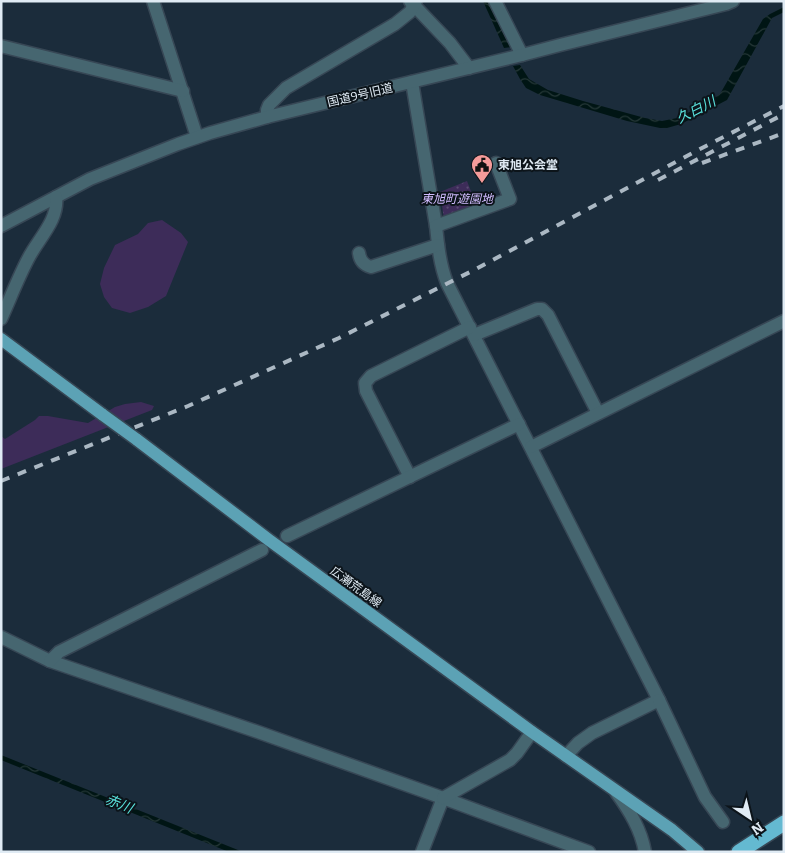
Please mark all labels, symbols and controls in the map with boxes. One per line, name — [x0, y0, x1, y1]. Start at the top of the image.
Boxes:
street label: 国道9号旧道 — [326, 81, 394, 109]
water label: 久白川 — [673, 92, 720, 127]
public building icon: 東旭公会堂 — [470, 153, 494, 184]
place label: 東旭公会堂 — [498, 158, 558, 172]
park label: 東旭町遊園地 — [421, 192, 495, 206]
street label: 広瀬荒島線 — [328, 564, 384, 610]
water label: 赤川 — [103, 791, 137, 818]
north arrow — [725, 793, 775, 843]
text: N — [748, 818, 766, 838]

